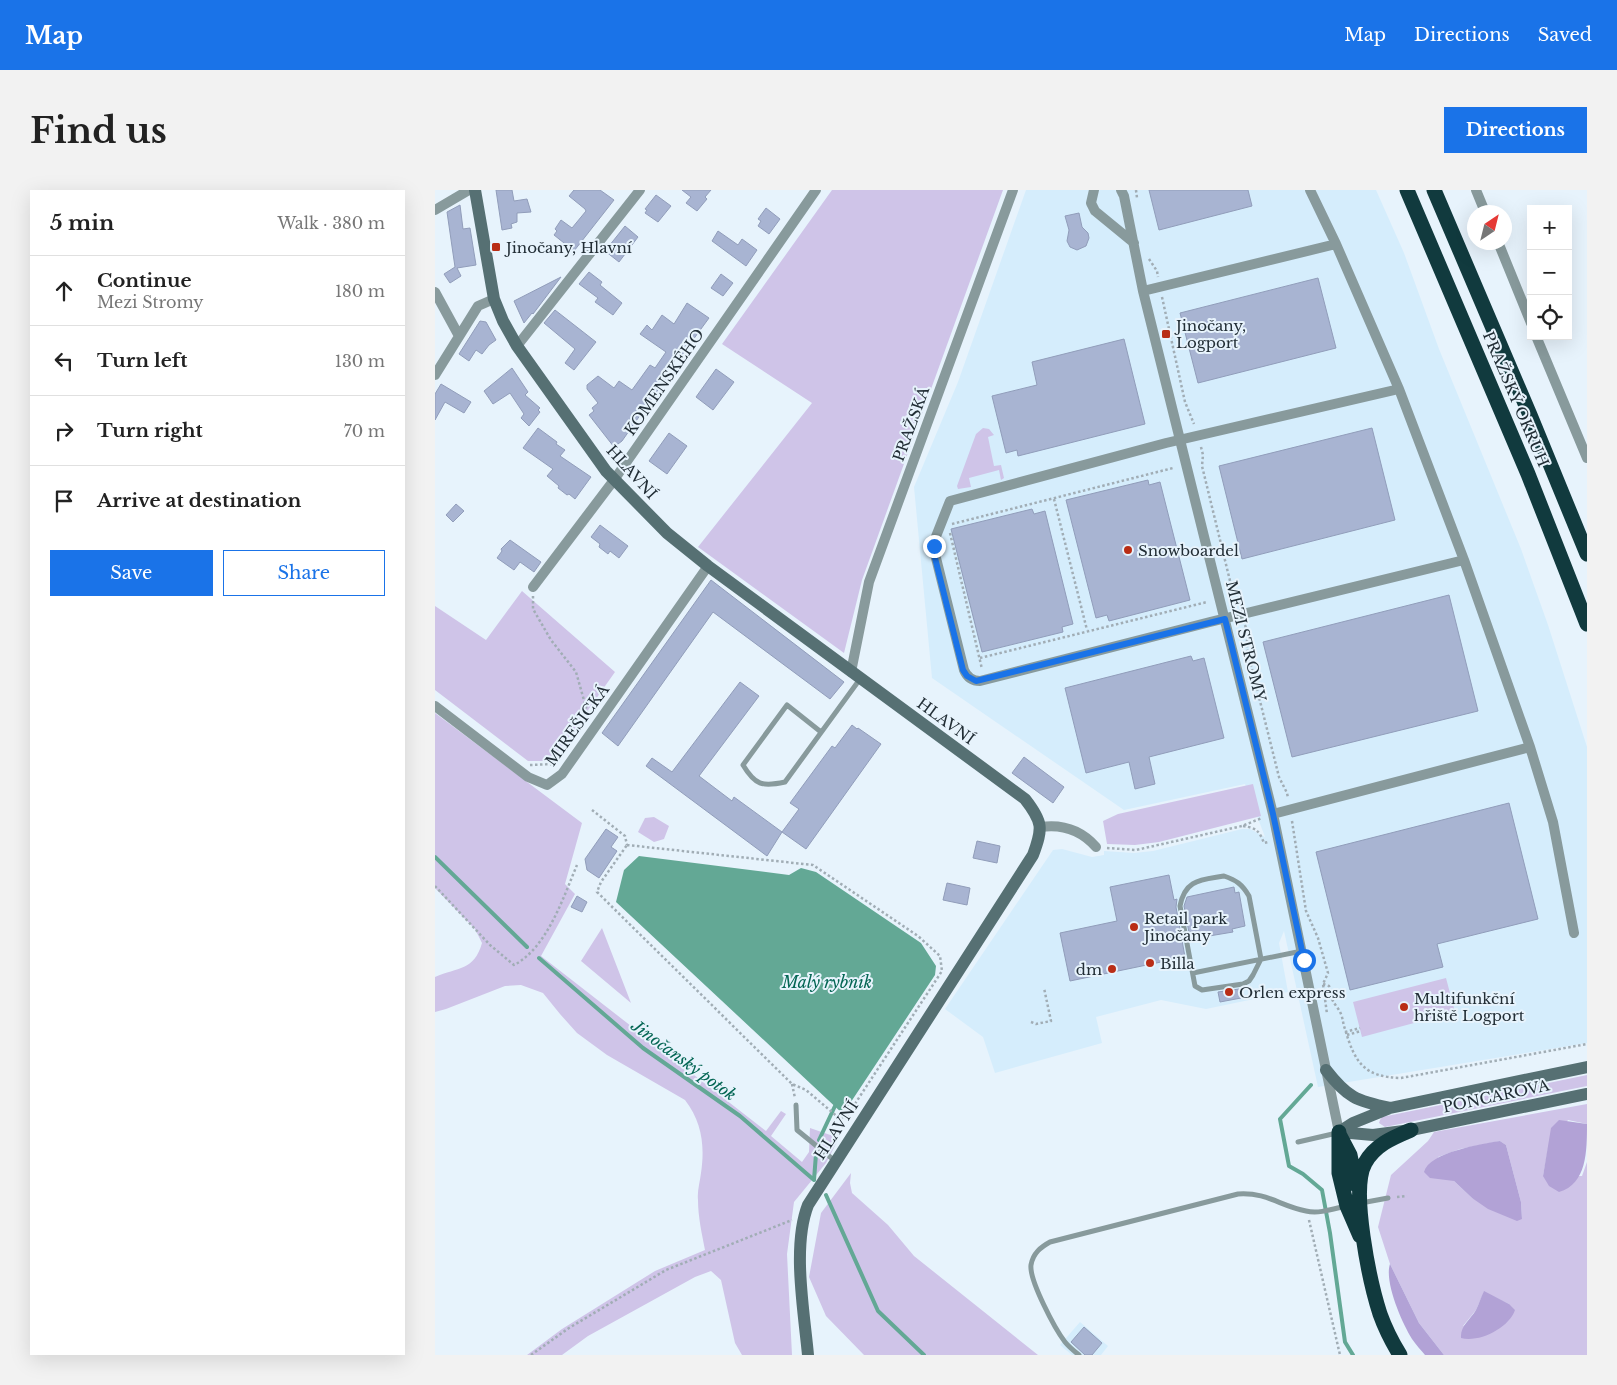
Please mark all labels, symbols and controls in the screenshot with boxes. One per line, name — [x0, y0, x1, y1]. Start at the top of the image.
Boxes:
text: Map — [25, 21, 83, 50]
text: Map — [1344, 24, 1386, 46]
text: Directions — [1414, 24, 1510, 46]
text: Saved — [1538, 24, 1592, 46]
button: Directions — [1444, 107, 1587, 153]
text: Find us — [30, 109, 167, 152]
north arrow — [1467, 205, 1512, 250]
map controls — [1527, 205, 1572, 340]
button: + — [1527, 205, 1572, 250]
text: 5 min — [50, 210, 114, 236]
text: Walk · 380 m — [277, 213, 385, 233]
place label: Jinočany, Hlavní — [504, 238, 633, 257]
marker: Jinočany, Hlavní — [490, 241, 502, 253]
button: − — [1527, 250, 1572, 295]
text: Continue — [97, 269, 192, 292]
icon: ahead — [50, 277, 78, 305]
text: 180 m — [335, 281, 385, 301]
text: Mezi Stromy — [97, 292, 203, 312]
button: locate — [1527, 295, 1572, 340]
place label: Jinočany, Logport — [1174, 316, 1246, 352]
street label: KOMENSKÉHO — [620, 325, 708, 439]
marker: Jinočany, Logport — [1160, 328, 1172, 340]
street label: PRAŽSKÝ OKRUH — [1479, 328, 1553, 470]
icon: left — [50, 347, 78, 375]
text: Turn left — [97, 349, 188, 372]
text: 130 m — [335, 351, 385, 371]
street label: PRAŽSKÁ — [889, 384, 933, 464]
icon: right — [50, 417, 78, 445]
text: Turn right — [97, 419, 203, 442]
text: 70 m — [344, 421, 385, 441]
street label: HLAVNÍ — [603, 441, 661, 503]
icon: arrive — [50, 487, 78, 515]
text: Arrive at destination — [97, 489, 301, 512]
route end — [923, 535, 946, 558]
place label: Snowboardel — [1138, 541, 1239, 560]
marker: Snowboardel — [1122, 544, 1134, 556]
button: Save — [50, 550, 213, 596]
button: Share — [223, 550, 385, 596]
street label: MEZI STROMY — [1222, 579, 1270, 704]
street label: MIREŠICKÁ — [541, 680, 613, 770]
street label: HLAVNÍ — [913, 694, 979, 748]
place label: Retail park Jinočany — [1142, 909, 1228, 945]
marker: Retail park Jinočany — [1128, 921, 1140, 933]
route start — [1293, 949, 1316, 972]
place label: Billa — [1160, 954, 1195, 973]
marker: Billa — [1144, 957, 1156, 969]
place label: dm — [1076, 960, 1102, 979]
marker: dm — [1106, 963, 1118, 975]
water label: Malý rybník — [781, 972, 872, 992]
place label: Orlen express — [1239, 983, 1346, 1002]
marker: Orlen express — [1223, 986, 1235, 998]
place label: Multifunkční hřiště Logport — [1414, 989, 1525, 1025]
marker: Multifunkční hřiště Logport — [1398, 1001, 1410, 1013]
water label: Jinočanský potok — [627, 1015, 740, 1105]
street label: PONCAROVA — [1441, 1075, 1552, 1117]
street label: HLAVNÍ — [810, 1097, 862, 1163]

